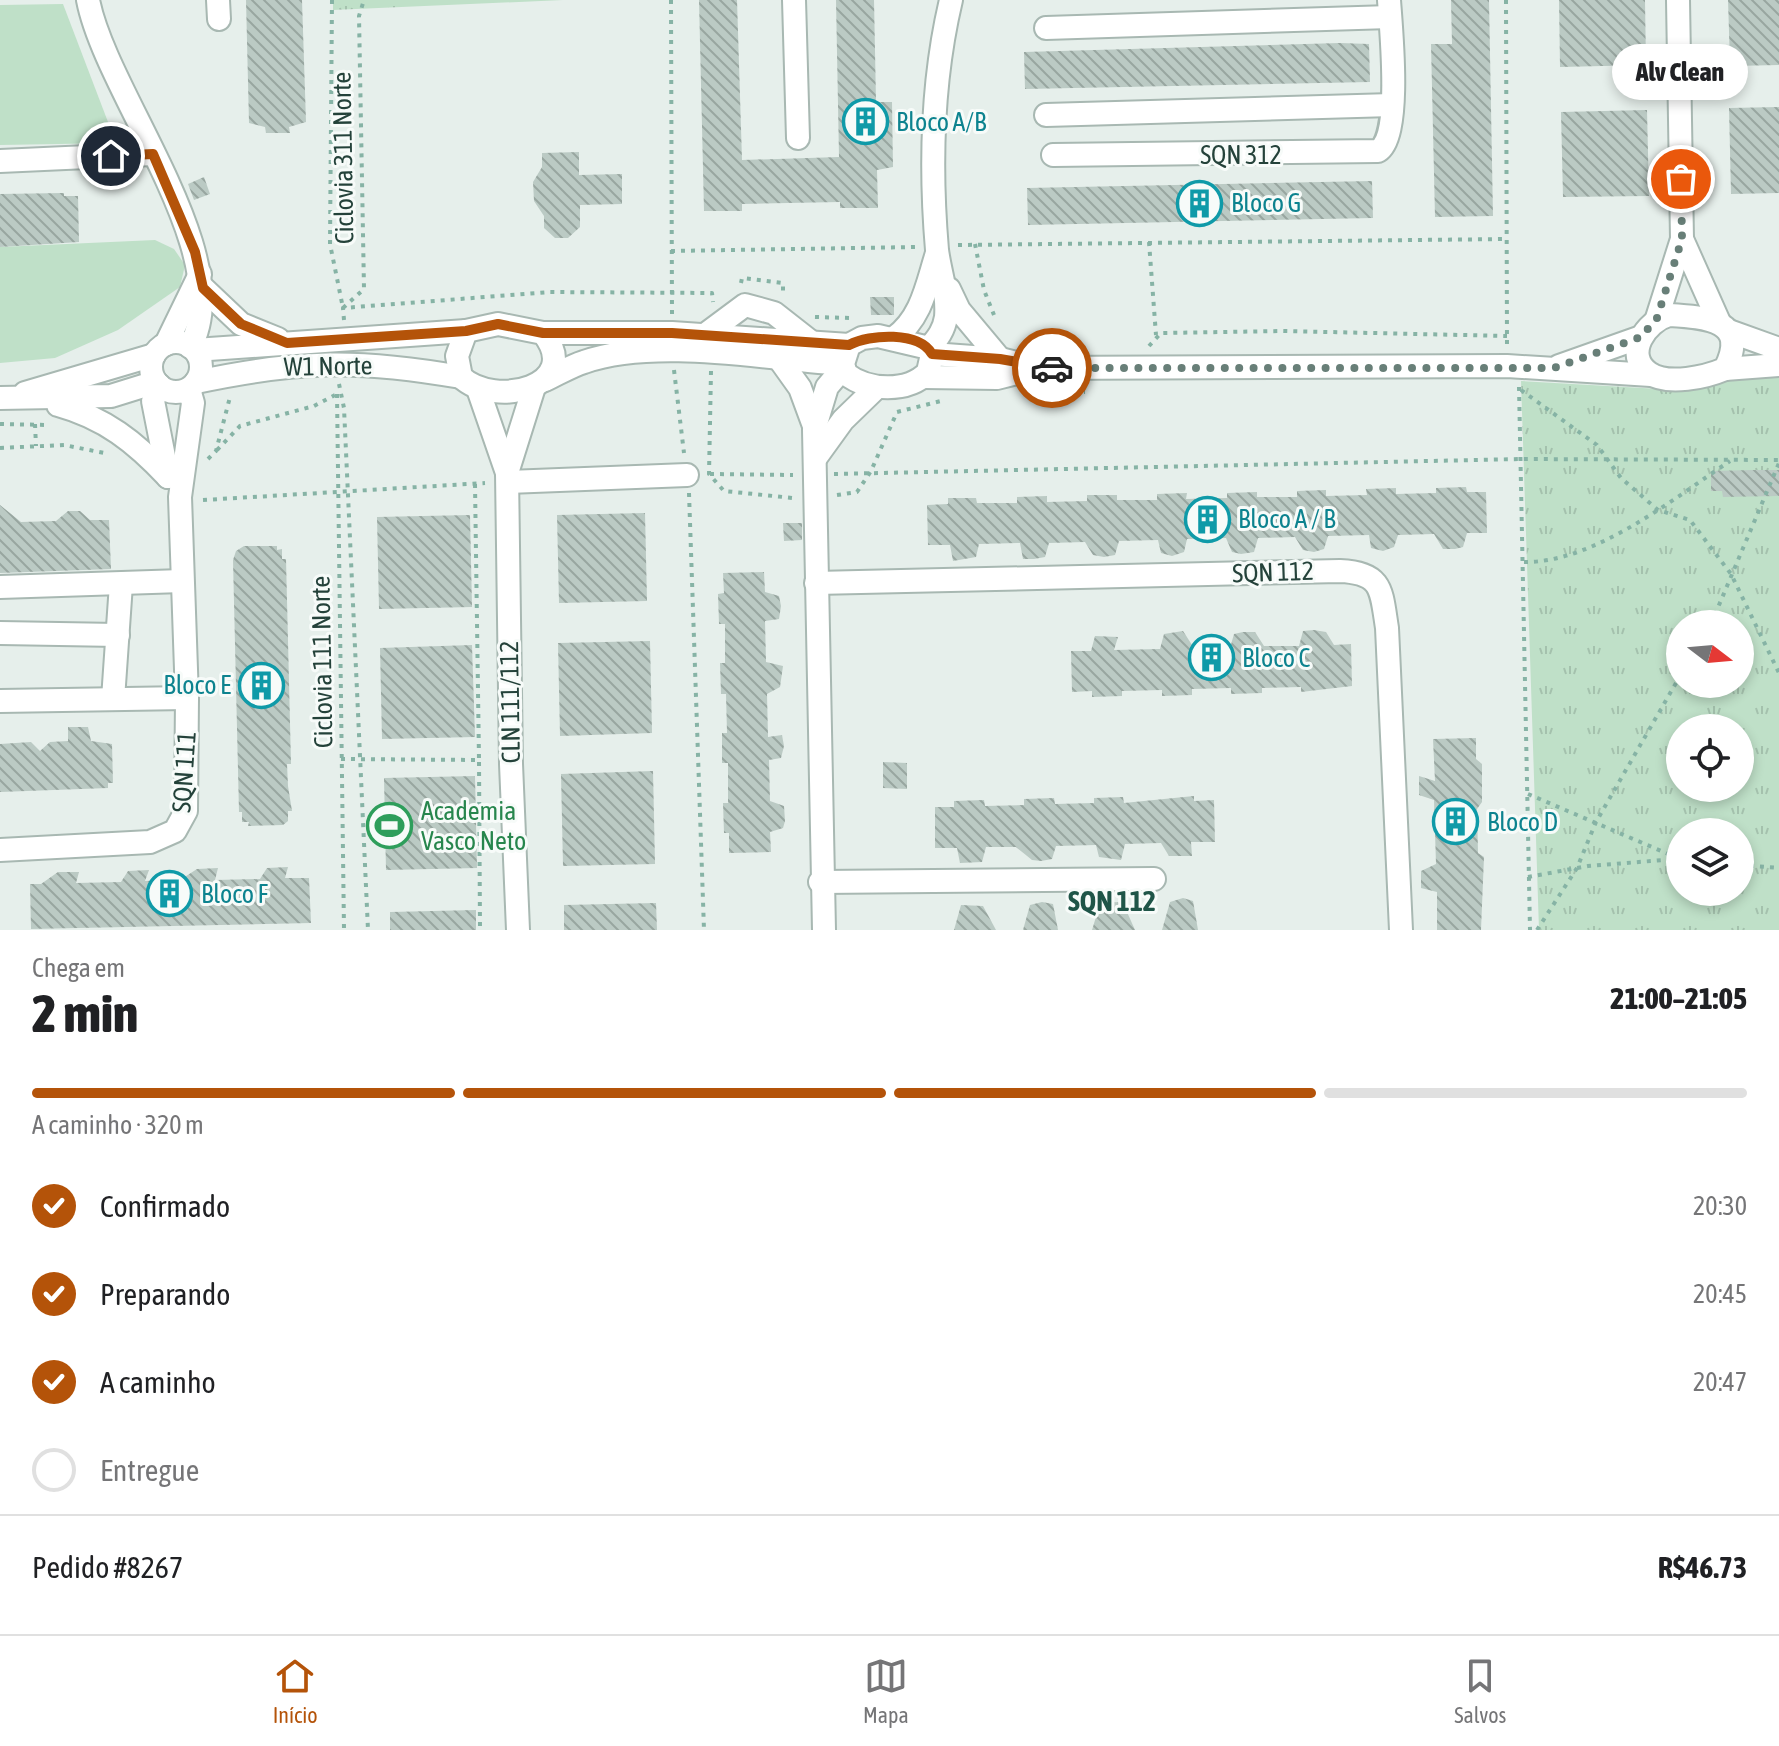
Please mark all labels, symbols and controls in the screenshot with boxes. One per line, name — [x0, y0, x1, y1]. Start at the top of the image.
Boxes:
callout: Alv Clean — [1613, 43, 1749, 99]
text: Alv Clean — [1636, 57, 1724, 87]
street label: Ciclovia 311 Norte — [326, 72, 360, 244]
building icon: Bloco A/B — [841, 98, 889, 146]
place label: Bloco A/B — [896, 107, 987, 137]
pin — [77, 122, 145, 190]
icon: home — [89, 134, 133, 178]
street label: SQN 312 — [1200, 140, 1282, 170]
pin — [1647, 145, 1715, 213]
icon: bag — [1659, 157, 1703, 201]
building icon: Bloco G — [1176, 179, 1224, 227]
place label: Bloco G — [1231, 188, 1301, 218]
courier — [1012, 328, 1092, 408]
icon: car — [1030, 346, 1074, 390]
street label: W1 Norte — [283, 350, 373, 382]
building icon: Bloco A / B — [1183, 495, 1231, 543]
place label: Bloco A / B — [1238, 504, 1336, 534]
street label: SQN 112 — [1232, 556, 1314, 588]
street label: Ciclovia 111 Norte — [305, 576, 339, 748]
north arrow — [1666, 610, 1754, 698]
map controls — [1666, 610, 1754, 906]
building icon: Bloco C — [1187, 634, 1235, 682]
street label: CLN 111/112 — [494, 640, 526, 764]
place label: Bloco C — [1242, 643, 1311, 673]
building icon: Bloco E — [238, 661, 286, 709]
place label: Bloco E — [163, 670, 231, 700]
button: locate — [1666, 714, 1754, 802]
street label: SQN 111 — [166, 730, 202, 814]
place label: Academia Vasco Neto — [421, 796, 526, 856]
building icon: Bloco D — [1432, 798, 1480, 846]
sports icon: Academia Vasco Neto — [366, 802, 414, 850]
place label: Bloco D — [1487, 807, 1558, 837]
button: layers — [1666, 818, 1754, 906]
building icon: Bloco F — [146, 870, 194, 918]
place label: Bloco F — [201, 879, 269, 909]
district label: SQN 112 — [1068, 885, 1156, 917]
text: Chega em — [32, 953, 125, 983]
text: 21:00–21:05 — [1610, 981, 1747, 1015]
text: 2 min — [32, 983, 138, 1043]
text: A caminho · 320 m — [32, 1110, 204, 1140]
icon: check — [32, 1184, 76, 1228]
text: Confirmado — [100, 1189, 230, 1223]
text: 20:30 — [1693, 1191, 1747, 1221]
icon: check — [32, 1272, 76, 1316]
text: Preparando — [100, 1277, 230, 1311]
text: 20:45 — [1693, 1279, 1747, 1309]
icon: check — [32, 1360, 76, 1404]
text: A caminho — [100, 1365, 216, 1399]
text: 20:47 — [1693, 1367, 1747, 1397]
text: Entregue — [100, 1453, 199, 1487]
text: Pedido #8267 — [32, 1550, 183, 1584]
text: R$46.73 — [1658, 1550, 1747, 1584]
tab: Início — [273, 1654, 318, 1728]
tab: Mapa — [863, 1654, 909, 1728]
tab: Salvos — [1454, 1654, 1506, 1728]

